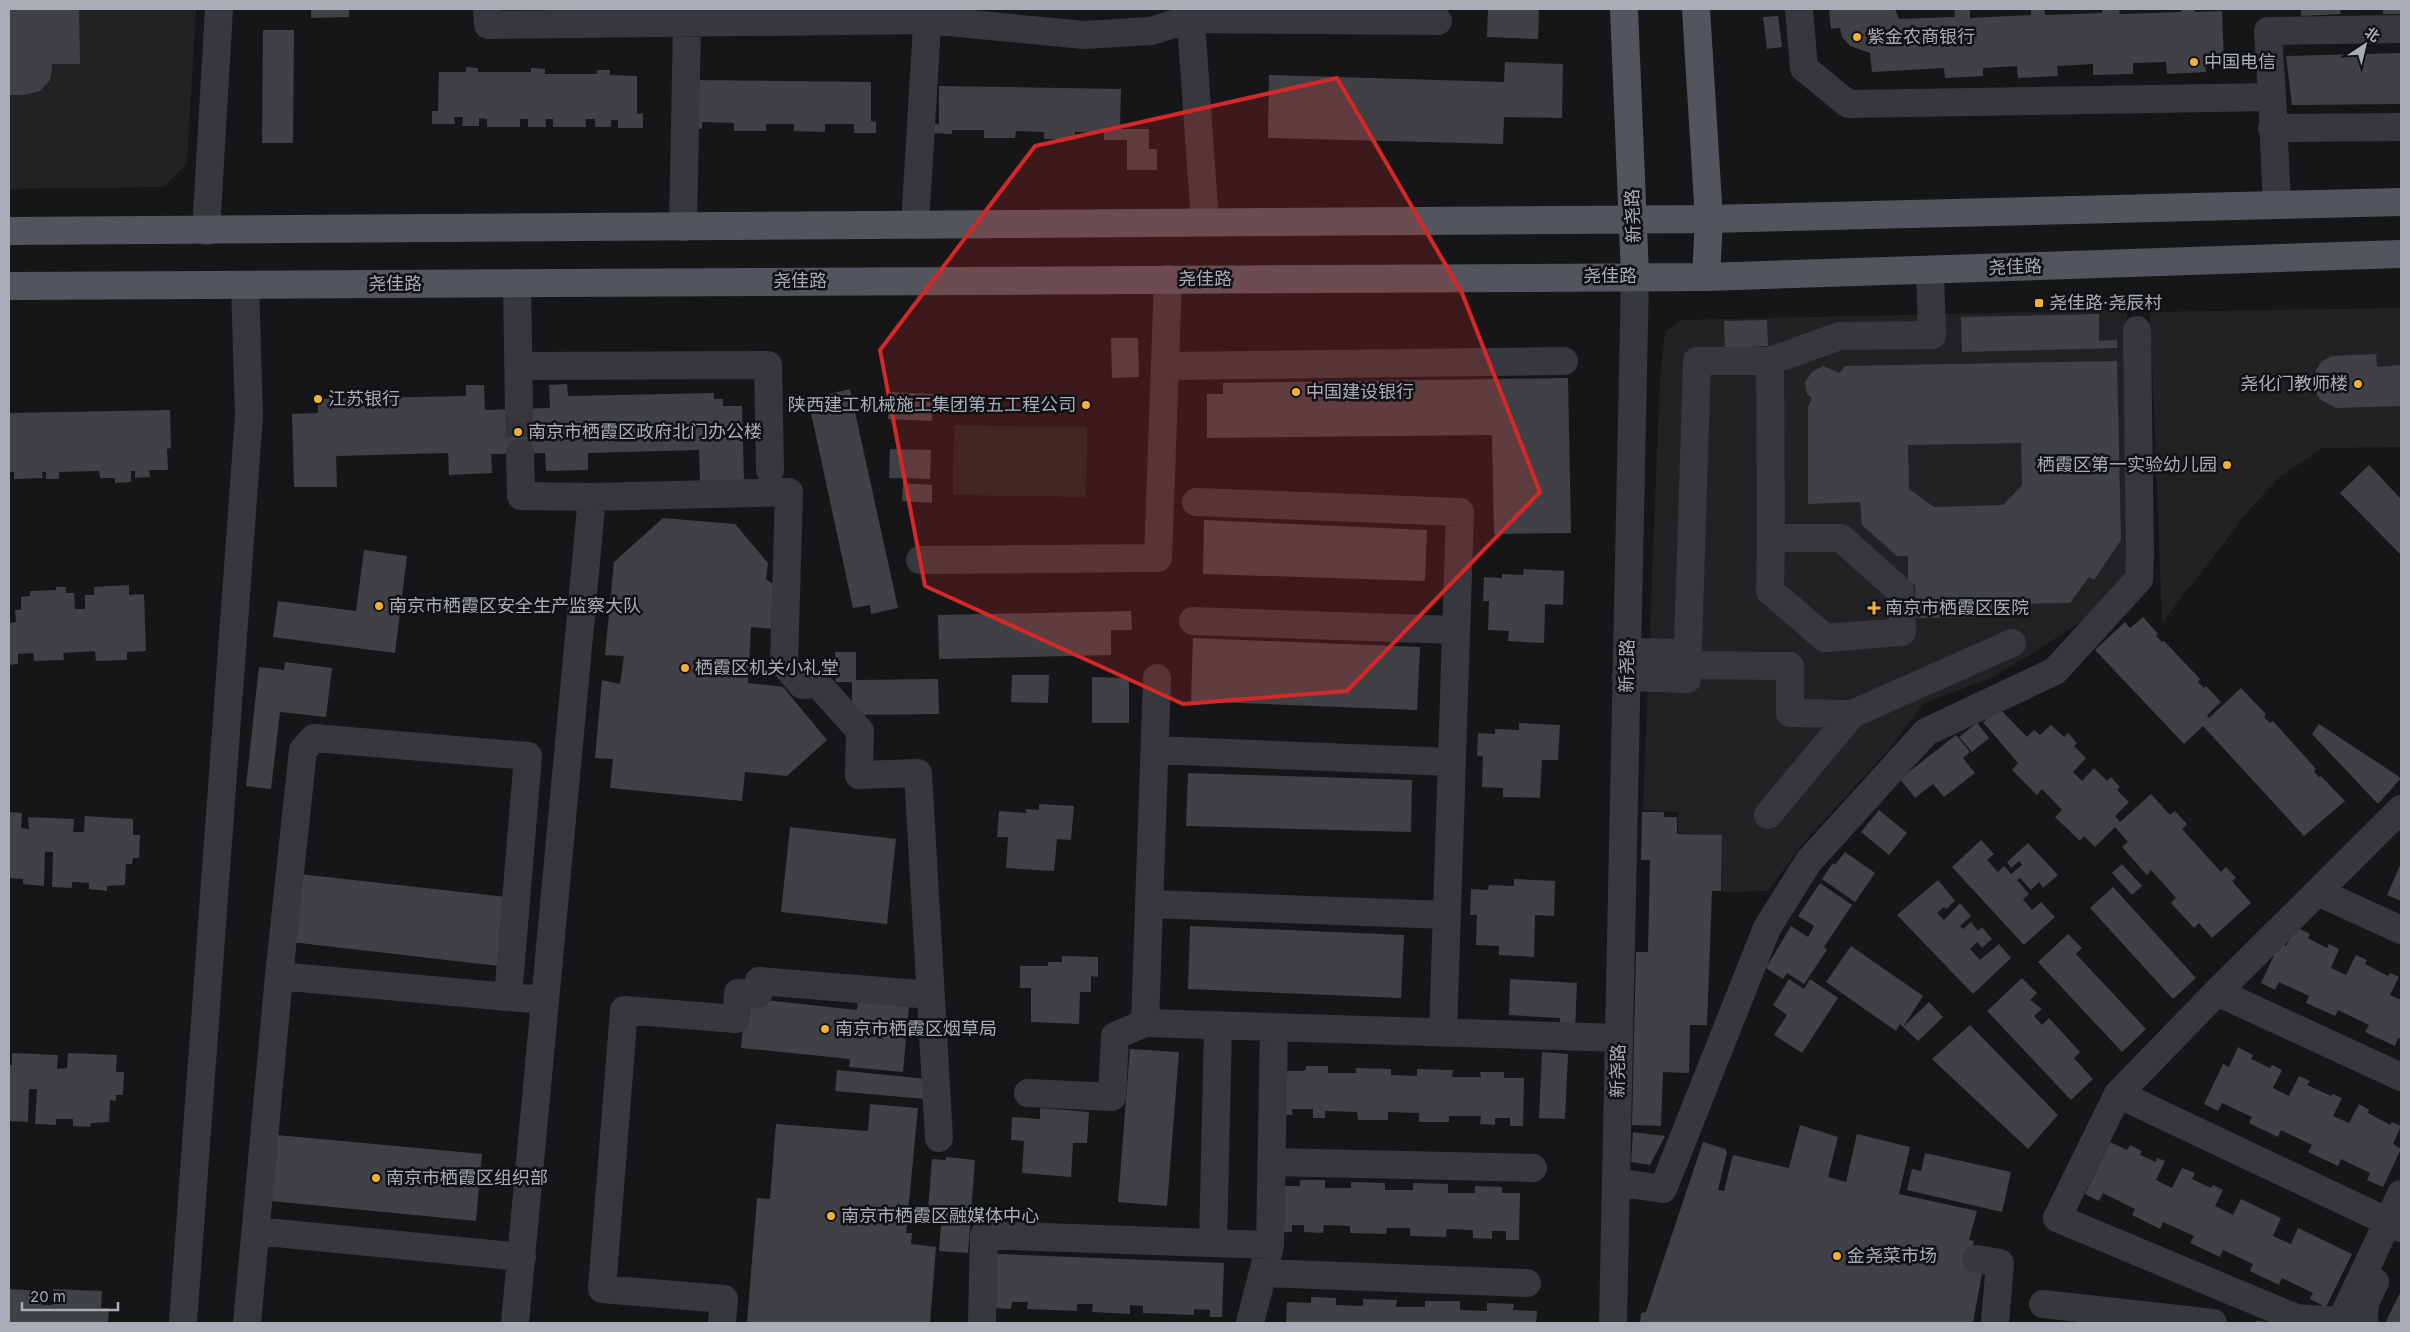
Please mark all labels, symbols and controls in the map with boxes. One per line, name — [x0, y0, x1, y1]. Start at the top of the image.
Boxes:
north arrow — [2340, 20, 2390, 70]
text: 北 — [2362, 23, 2383, 45]
place label: 紫金农商银行 — [1867, 26, 1975, 47]
marker: 紫金农商银行 — [1851, 31, 1863, 43]
place label: 中国电信 — [2204, 51, 2276, 72]
marker: 中国电信 — [2188, 56, 2200, 68]
street label: 新尧路 — [1621, 189, 1644, 243]
street label: 尧佳路 — [1988, 255, 2042, 278]
street label: 尧佳路 — [1583, 265, 1637, 286]
street label: 尧佳路 — [1178, 268, 1232, 289]
street label: 尧佳路 — [773, 270, 827, 291]
street label: 尧佳路 — [368, 273, 422, 294]
place label: 尧佳路·尧辰村 — [2049, 292, 2162, 313]
marker: 尧佳路·尧辰村 — [2033, 297, 2045, 309]
place label: 尧化门教师楼 — [2240, 373, 2348, 394]
marker: 尧化门教师楼 — [2352, 378, 2364, 390]
place label: 中国建设银行 — [1306, 381, 1414, 402]
marker: 中国建设银行 — [1290, 386, 1302, 398]
place label: 江苏银行 — [328, 388, 400, 409]
marker: 江苏银行 — [312, 393, 324, 405]
place label: 陕西建工机械施工集团第五工程公司 — [788, 394, 1076, 415]
marker: 陕西建工机械施工集团第五工程公司 — [1080, 399, 1092, 411]
place label: 南京市栖霞区政府北门办公楼 — [528, 421, 762, 442]
marker: 南京市栖霞区政府北门办公楼 — [512, 426, 524, 438]
place label: 栖霞区第一实验幼儿园 — [2037, 454, 2217, 475]
marker: 栖霞区第一实验幼儿园 — [2221, 459, 2233, 471]
place label: 南京市栖霞区安全生产监察大队 — [389, 595, 641, 616]
place label: 南京市栖霞区医院 — [1885, 597, 2029, 618]
marker: 南京市栖霞区安全生产监察大队 — [373, 600, 385, 612]
marker: 南京市栖霞区医院 — [1867, 601, 1881, 615]
street label: 新尧路 — [1616, 639, 1637, 693]
place label: 栖霞区机关小礼堂 — [695, 657, 839, 678]
marker: 栖霞区机关小礼堂 — [679, 662, 691, 674]
place label: 南京市栖霞区烟草局 — [835, 1018, 997, 1039]
marker: 南京市栖霞区烟草局 — [819, 1023, 831, 1035]
street label: 新尧路 — [1607, 1044, 1628, 1098]
place label: 南京市栖霞区组织部 — [386, 1167, 548, 1188]
marker: 南京市栖霞区组织部 — [370, 1172, 382, 1184]
place label: 南京市栖霞区融媒体中心 — [841, 1205, 1039, 1226]
marker: 南京市栖霞区融媒体中心 — [825, 1210, 837, 1222]
place label: 金尧菜市场 — [1847, 1245, 1937, 1266]
marker: 金尧菜市场 — [1831, 1250, 1843, 1262]
scale bar — [22, 1280, 119, 1312]
text: 20 m — [30, 1287, 66, 1306]

